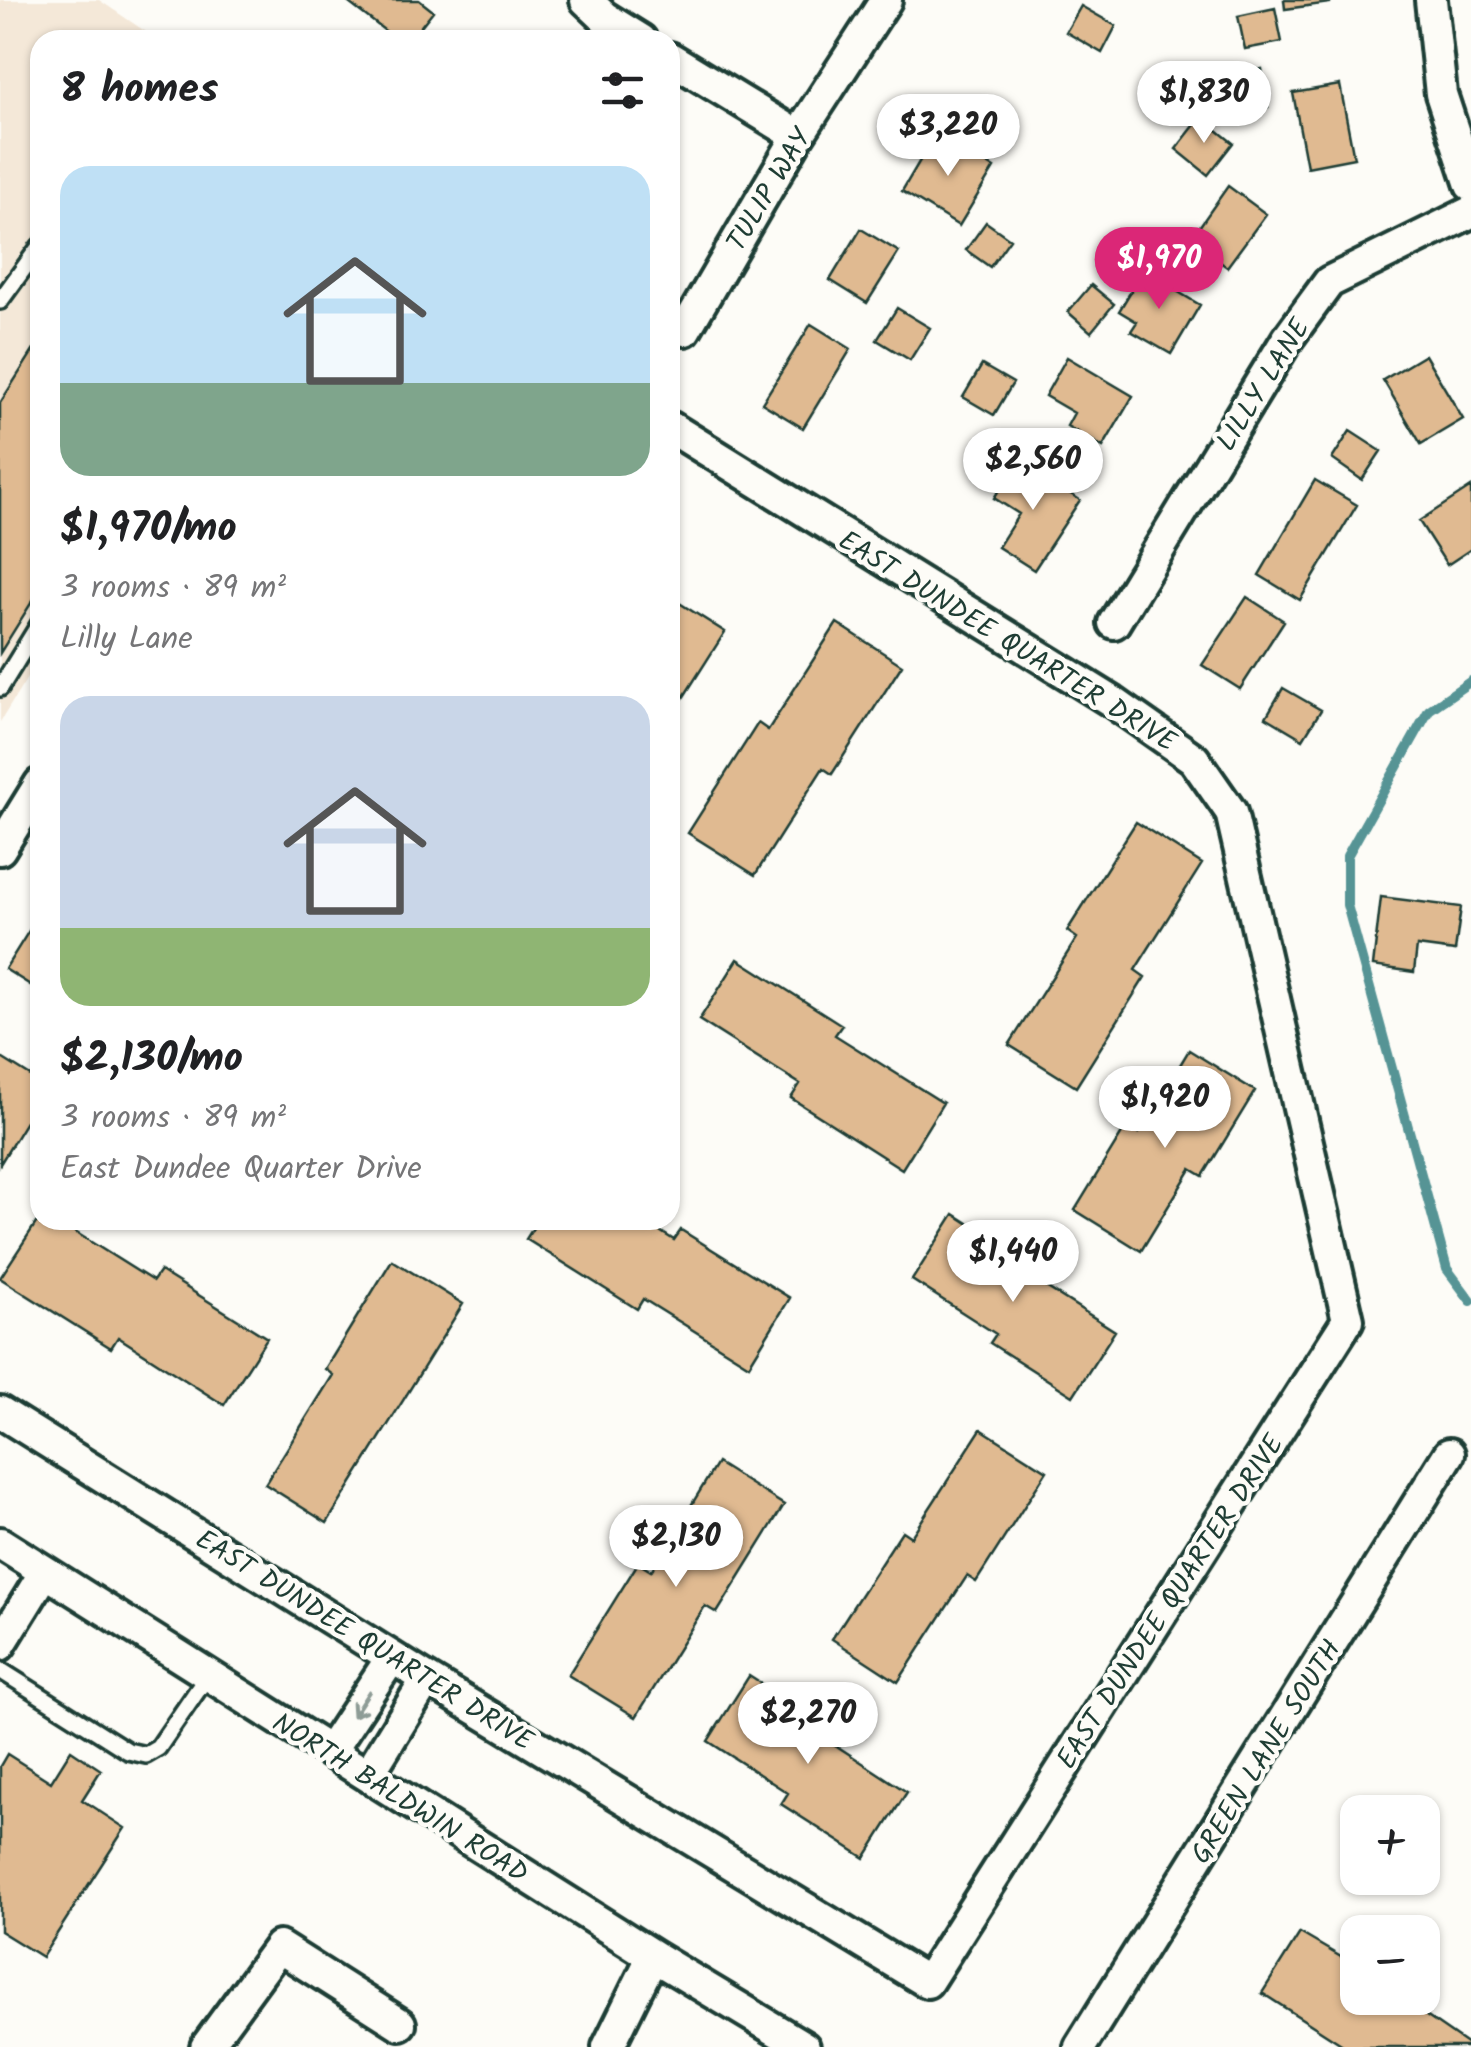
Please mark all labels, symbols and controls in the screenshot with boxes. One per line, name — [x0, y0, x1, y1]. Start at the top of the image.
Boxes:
text: 8 homes — [60, 57, 218, 124]
pin: $1,830 — [1123, 61, 1285, 146]
icon: filters — [595, 63, 650, 118]
text: $1,830 — [1159, 68, 1249, 119]
pin: $3,220 — [867, 94, 1029, 179]
text: $3,220 — [899, 101, 997, 152]
street label: TULIP WAY — [716, 119, 825, 261]
pin: $1,970 — [1078, 227, 1240, 312]
icon: home — [265, 231, 445, 411]
text: $1,970 — [1117, 234, 1201, 285]
street label: LILLY LANE — [1205, 309, 1323, 461]
pin: $2,560 — [952, 428, 1114, 513]
text: $2,560 — [985, 435, 1081, 486]
text: $1,970/mo — [60, 496, 237, 563]
street label: EAST DUNDEE QUARTER DRIVE — [829, 519, 1185, 765]
text: 3 rooms · 89 m² — [60, 563, 286, 614]
text: Lilly Lane — [60, 614, 193, 665]
icon: home — [265, 761, 445, 941]
text: $2,130/mo — [60, 1026, 243, 1093]
pin: $1,920 — [1084, 1066, 1246, 1151]
text: $1,920 — [1121, 1073, 1209, 1124]
text: 3 rooms · 89 m² — [60, 1093, 286, 1144]
text: East Dundee Quarter Drive — [60, 1144, 422, 1195]
pin: $1,440 — [932, 1220, 1094, 1305]
text: $1,440 — [969, 1227, 1057, 1278]
street label: EAST DUNDEE QUARTER DRIVE — [1046, 1425, 1297, 1779]
pin: $2,130 — [595, 1505, 757, 1590]
text: $2,130 — [631, 1512, 721, 1563]
street label: EAST DUNDEE QUARTER DRIVE — [186, 1518, 542, 1764]
street label: GREEN LANE SOUTH — [1180, 1631, 1355, 1874]
pin: $2,270 — [727, 1682, 889, 1767]
text: $2,270 — [760, 1689, 856, 1740]
one-way arrow — [351, 1690, 372, 1718]
street label: NORTH BALDWIN ROAD — [263, 1702, 537, 1896]
map controls — [1340, 1795, 1440, 2015]
button: + — [1340, 1795, 1440, 1895]
button: − — [1340, 1915, 1440, 2015]

